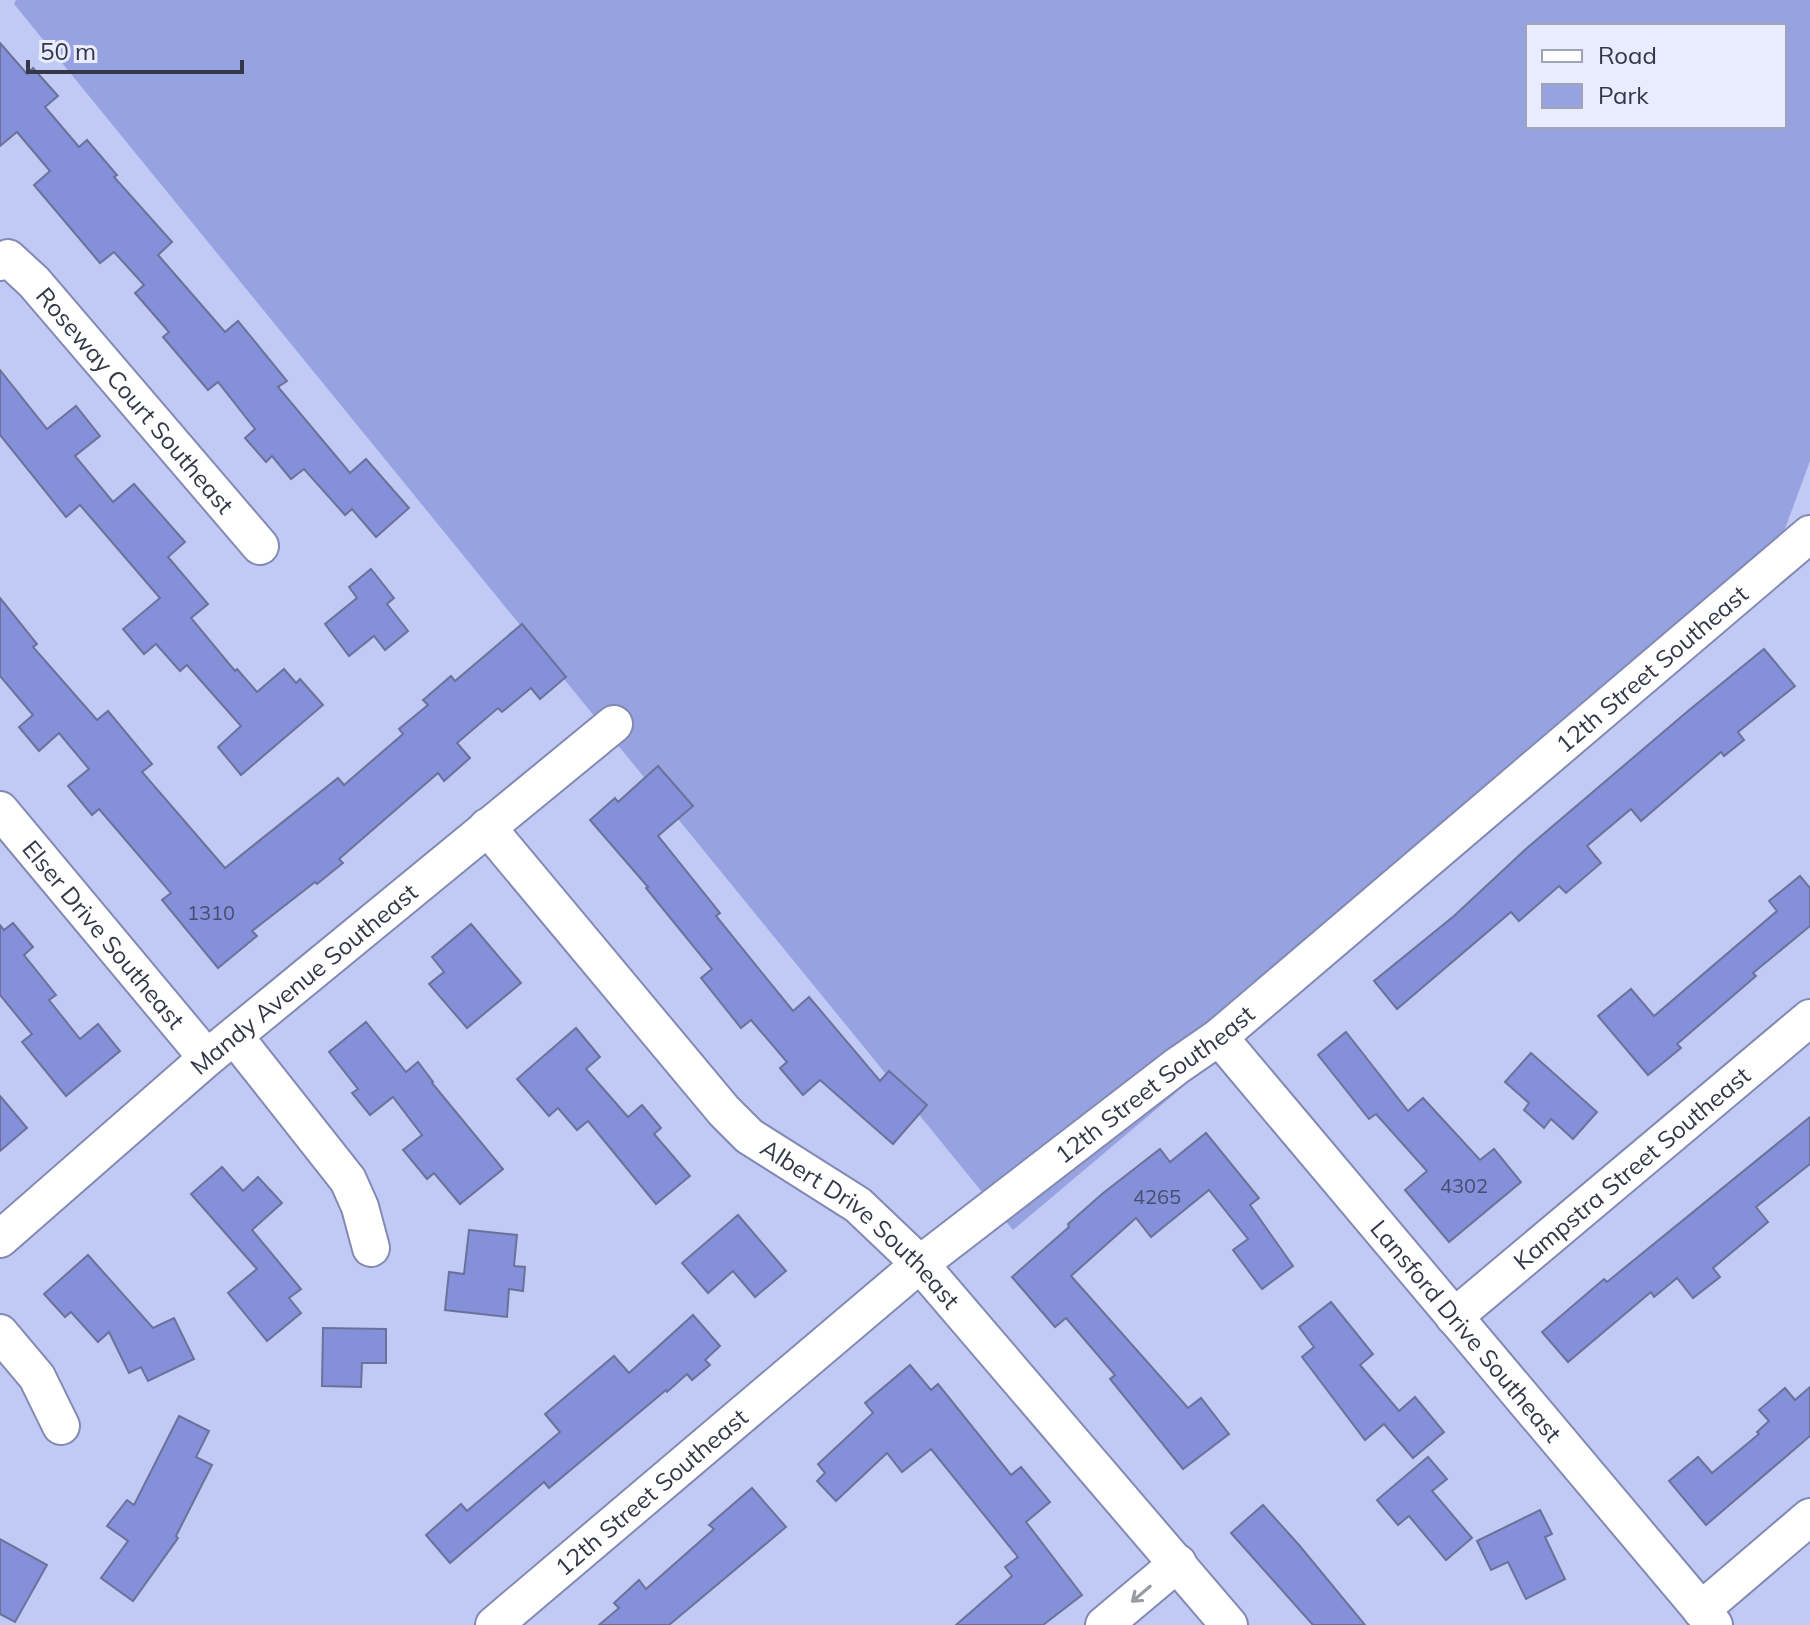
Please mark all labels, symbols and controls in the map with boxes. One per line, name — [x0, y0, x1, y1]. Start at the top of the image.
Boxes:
scale bar — [28, 24, 242, 74]
legend — [1526, 24, 1786, 128]
text: 50 m — [40, 36, 96, 66]
text: Road — [1598, 40, 1657, 70]
text: Park — [1598, 80, 1649, 110]
street label: Roseway Court Southeast — [30, 281, 240, 520]
street label: 12th Street Southeast — [1549, 579, 1754, 759]
street label: Elser Drive Southeast — [16, 834, 191, 1035]
street label: Mandy Avenue Southeast — [184, 877, 423, 1081]
house number: 1310 — [187, 900, 235, 925]
street label: 12th Street Southeast — [1049, 999, 1260, 1170]
street label: Kampstra Street Southeast — [1507, 1060, 1756, 1276]
street label: Albert Drive Southeast — [755, 1132, 967, 1315]
house number: 4302 — [1440, 1173, 1488, 1198]
house number: 4265 — [1133, 1184, 1181, 1209]
street label: Lansford Drive Southeast — [1364, 1214, 1568, 1448]
street label: 12th Street Southeast — [549, 1402, 754, 1582]
one-way arrow — [1131, 1585, 1152, 1603]

